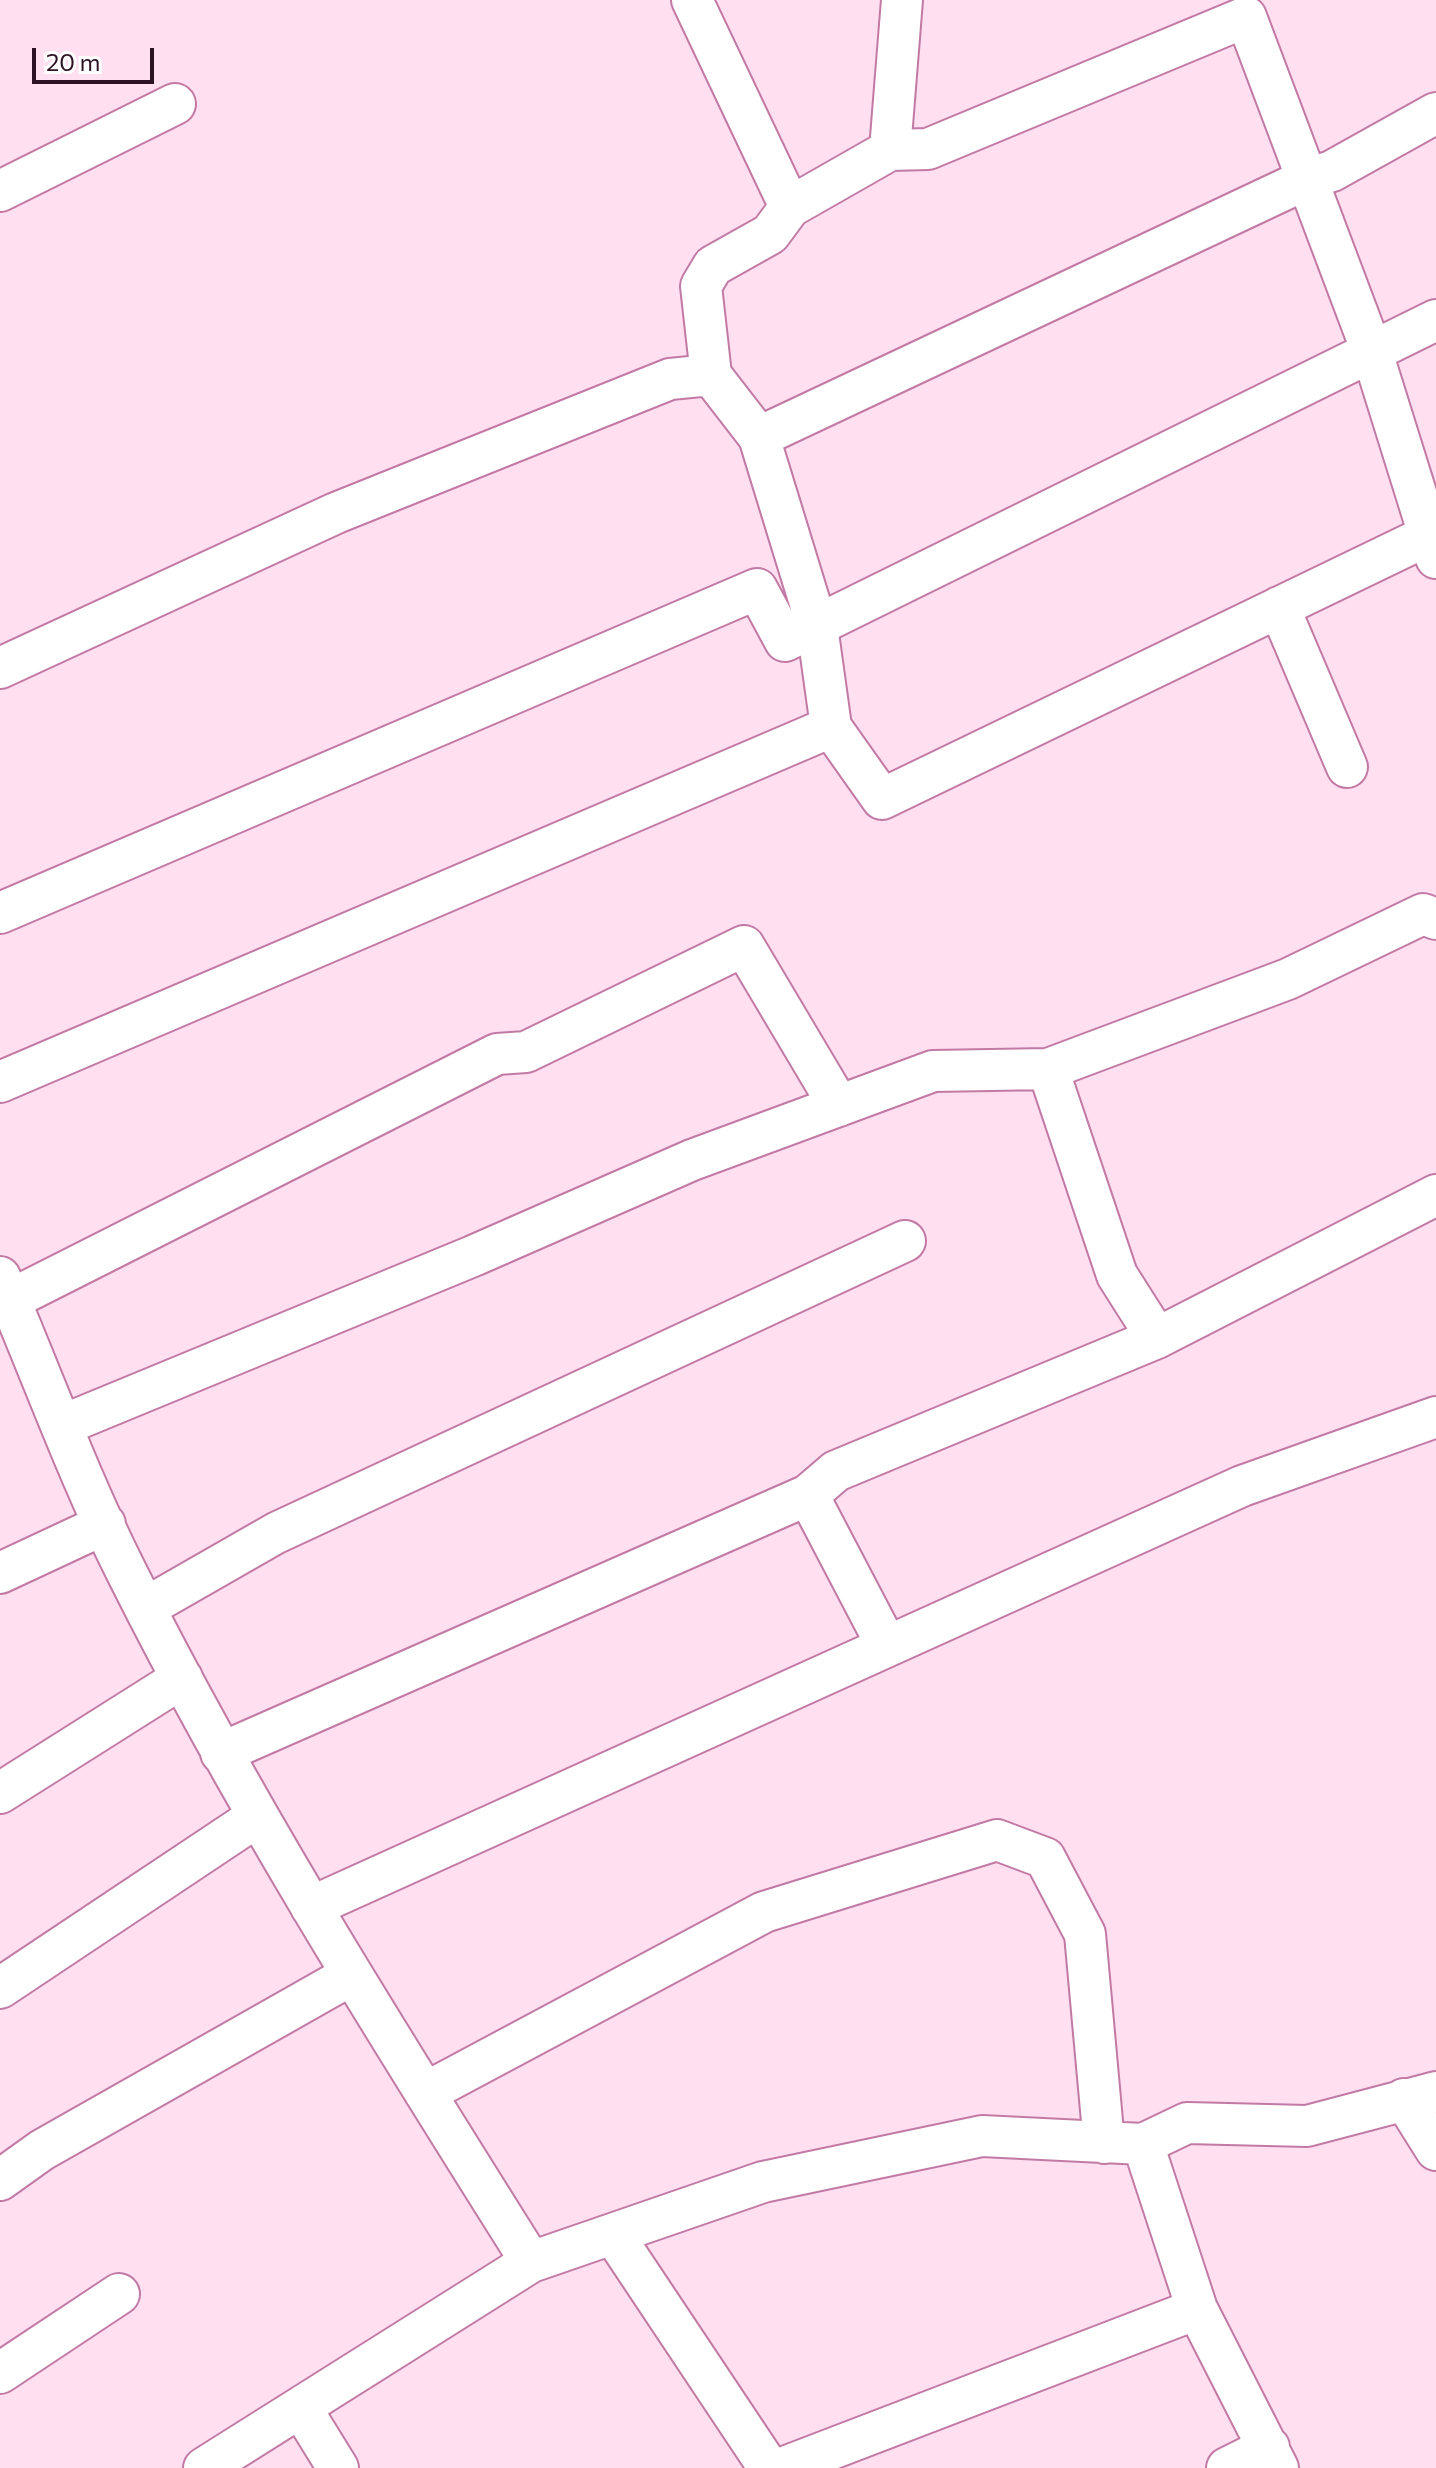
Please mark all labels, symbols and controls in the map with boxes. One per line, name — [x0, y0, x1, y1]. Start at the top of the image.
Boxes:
scale bar — [36, 32, 158, 82]
text: 20 m — [46, 47, 100, 76]

